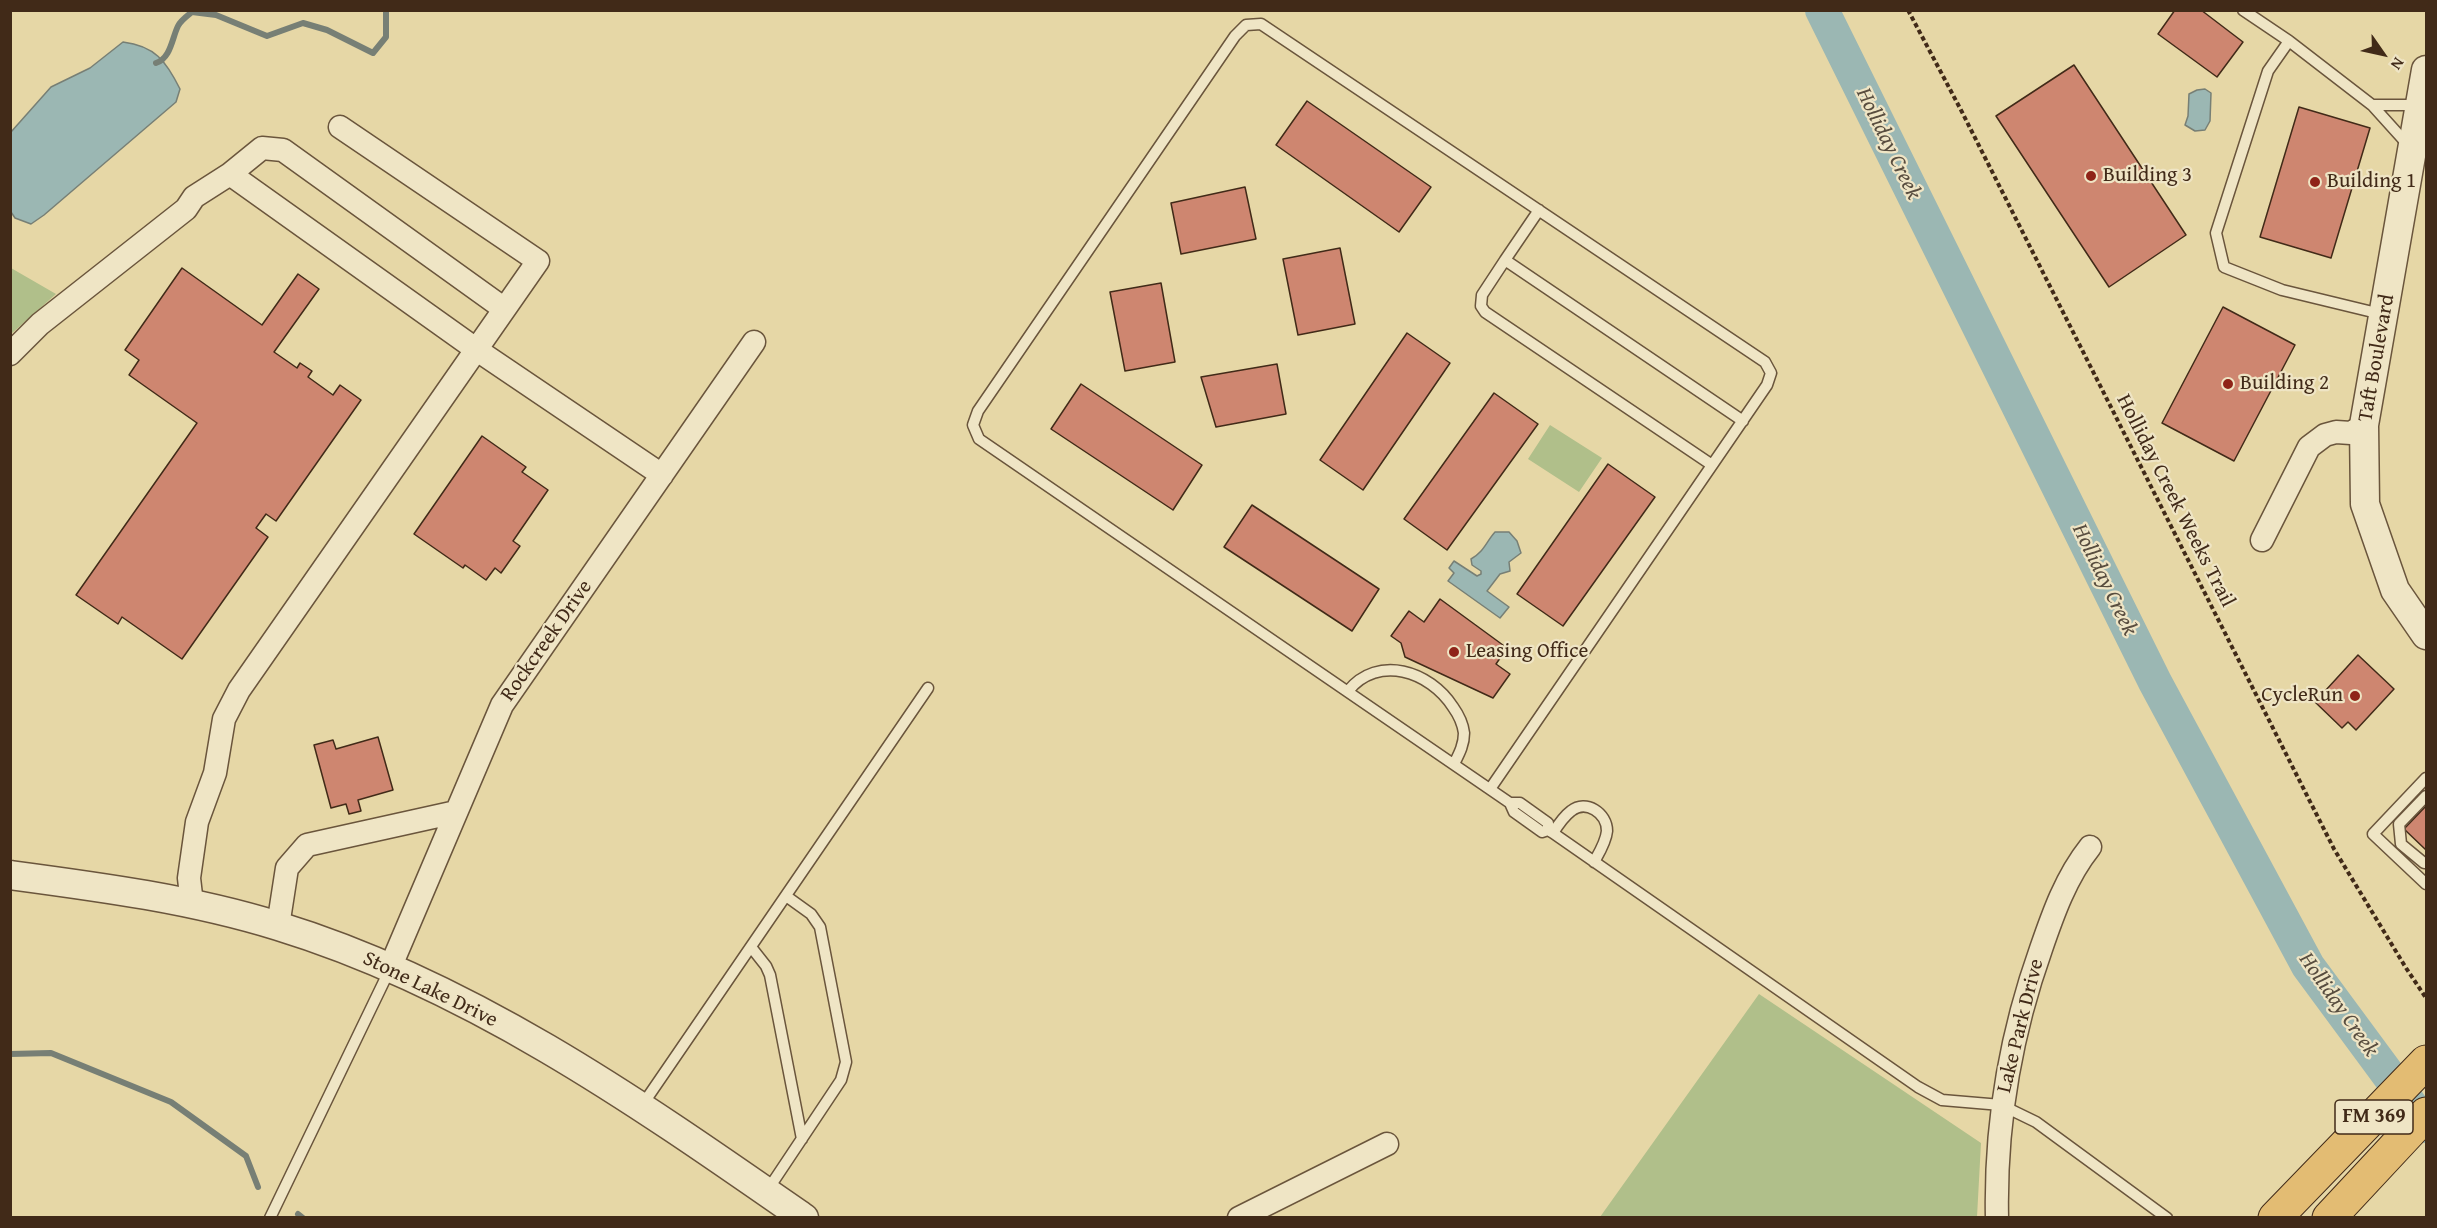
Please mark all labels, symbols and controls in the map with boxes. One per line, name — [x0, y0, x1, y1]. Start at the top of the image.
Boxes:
north arrow — [2353, 24, 2413, 84]
text: N — [2385, 53, 2411, 75]
water label: Holliday Creek — [1850, 84, 1926, 204]
place label: Building 3 — [2103, 163, 2192, 189]
marker: Building 3 — [2084, 169, 2098, 183]
place label: Building 1 — [2327, 169, 2416, 195]
marker: Building 1 — [2308, 175, 2322, 189]
street label: Taft Boulevard — [2353, 292, 2401, 424]
place label: Building 2 — [2240, 371, 2329, 397]
marker: Building 2 — [2221, 377, 2235, 391]
street label: Holliday Creek Weeks Trail — [2110, 390, 2240, 612]
water label: Holliday Creek — [2066, 520, 2142, 640]
street label: Rockcreek Drive — [496, 576, 598, 706]
place label: Leasing Office — [1466, 639, 1588, 665]
marker: Leasing Office — [1447, 645, 1461, 659]
place label: CycleRun — [2261, 683, 2343, 709]
marker: CycleRun — [2348, 689, 2362, 703]
street label: Stone Lake Drive — [359, 947, 501, 1033]
water label: Holliday Creek — [2293, 948, 2383, 1062]
street label: Lake Park Drive — [1992, 956, 2050, 1096]
road number: FM 369 — [2335, 1100, 2413, 1134]

